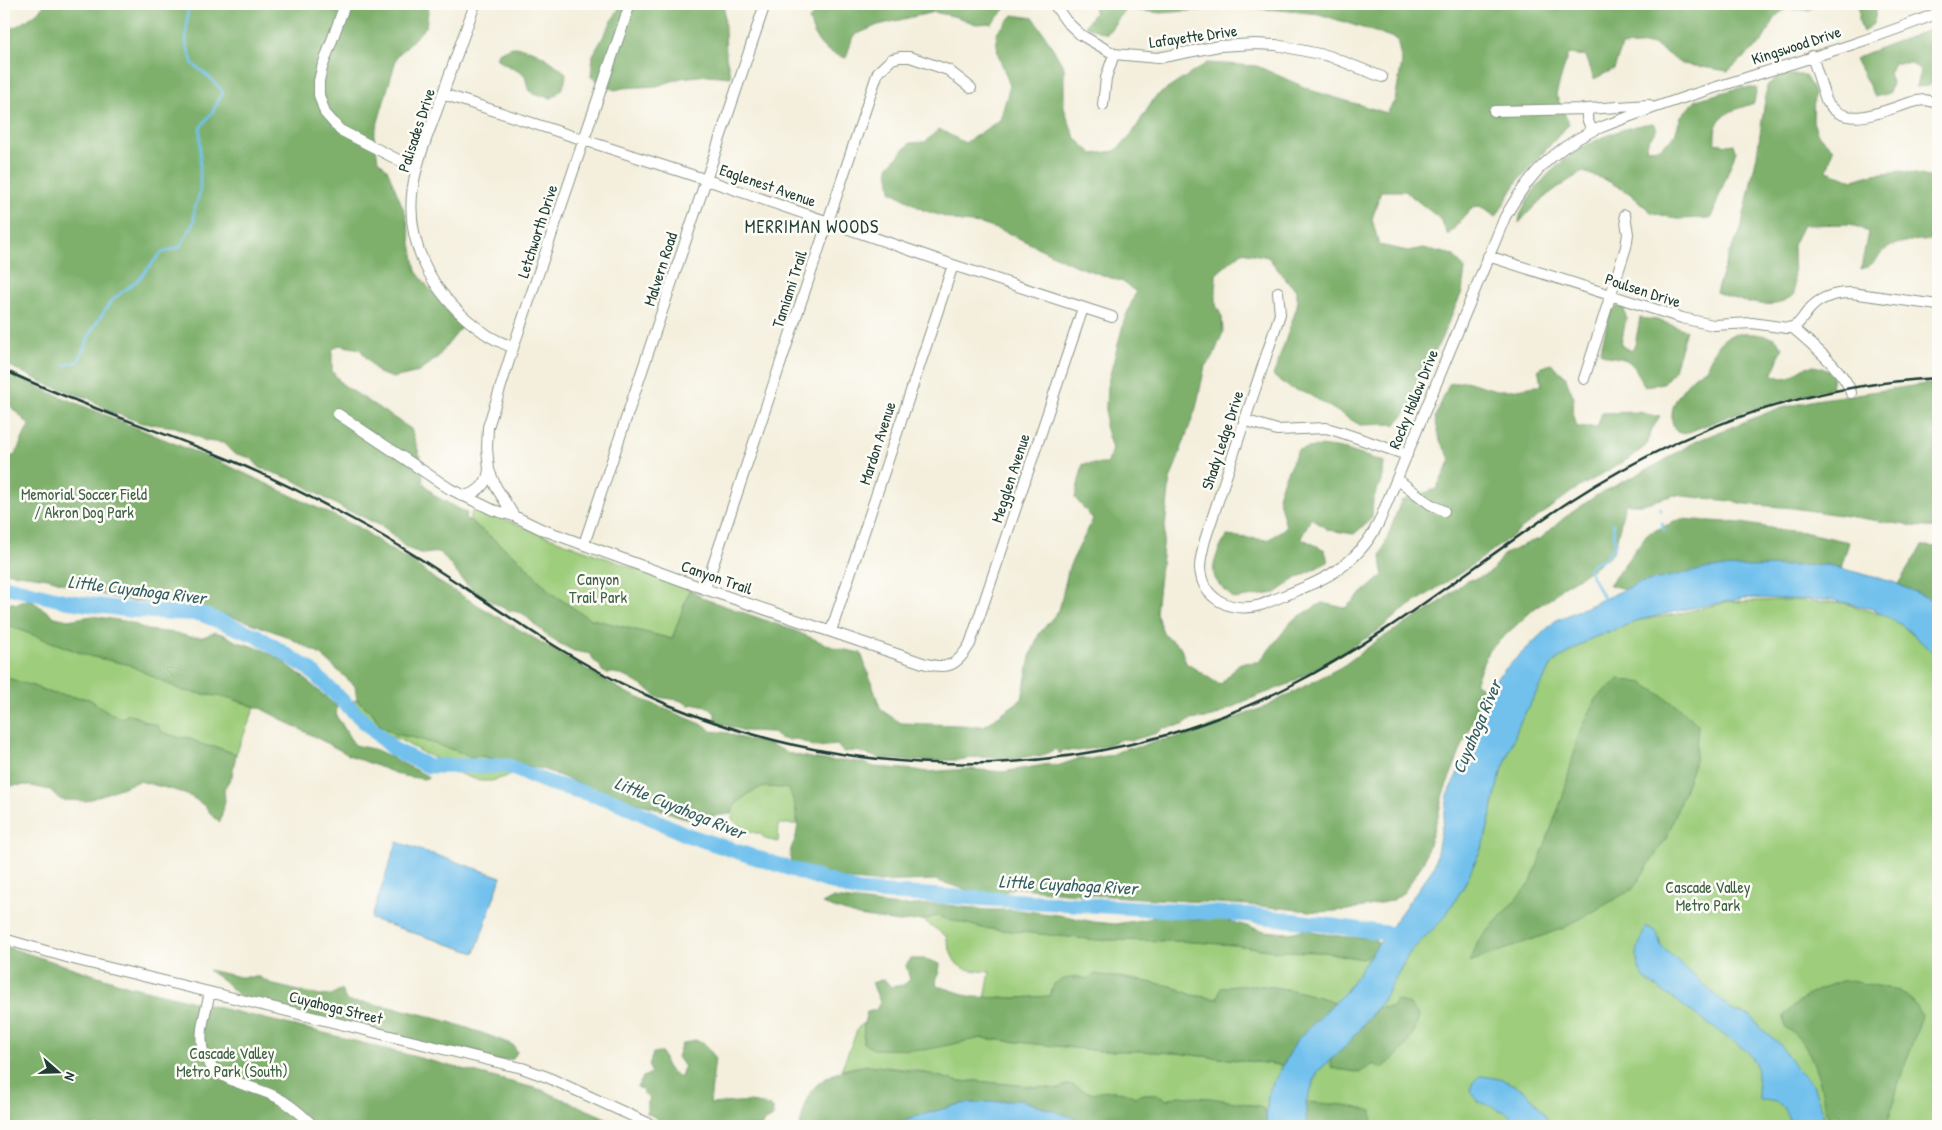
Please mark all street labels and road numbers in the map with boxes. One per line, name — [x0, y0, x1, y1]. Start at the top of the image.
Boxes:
street label: Lafayette Drive — [1148, 19, 1239, 53]
street label: Kingswood Drive — [1748, 20, 1844, 70]
street label: Palisades Drive — [392, 85, 440, 175]
street label: Eaglenest Avenue — [717, 158, 820, 212]
street label: Letchworth Drive — [512, 181, 563, 280]
street label: Malvern Road — [638, 229, 682, 309]
street label: Tamiami Trail — [766, 247, 812, 331]
street label: Poulsen Drive — [1602, 267, 1684, 313]
street label: Rocky Hollow Drive — [1383, 345, 1443, 452]
street label: Shady Ledge Drive — [1196, 387, 1249, 492]
street label: Mardon Avenue — [853, 398, 901, 487]
street label: Megglen Avenue — [985, 430, 1035, 525]
street label: Canyon Trail — [678, 555, 756, 600]
street label: Cuyahoga Street — [287, 985, 386, 1029]

